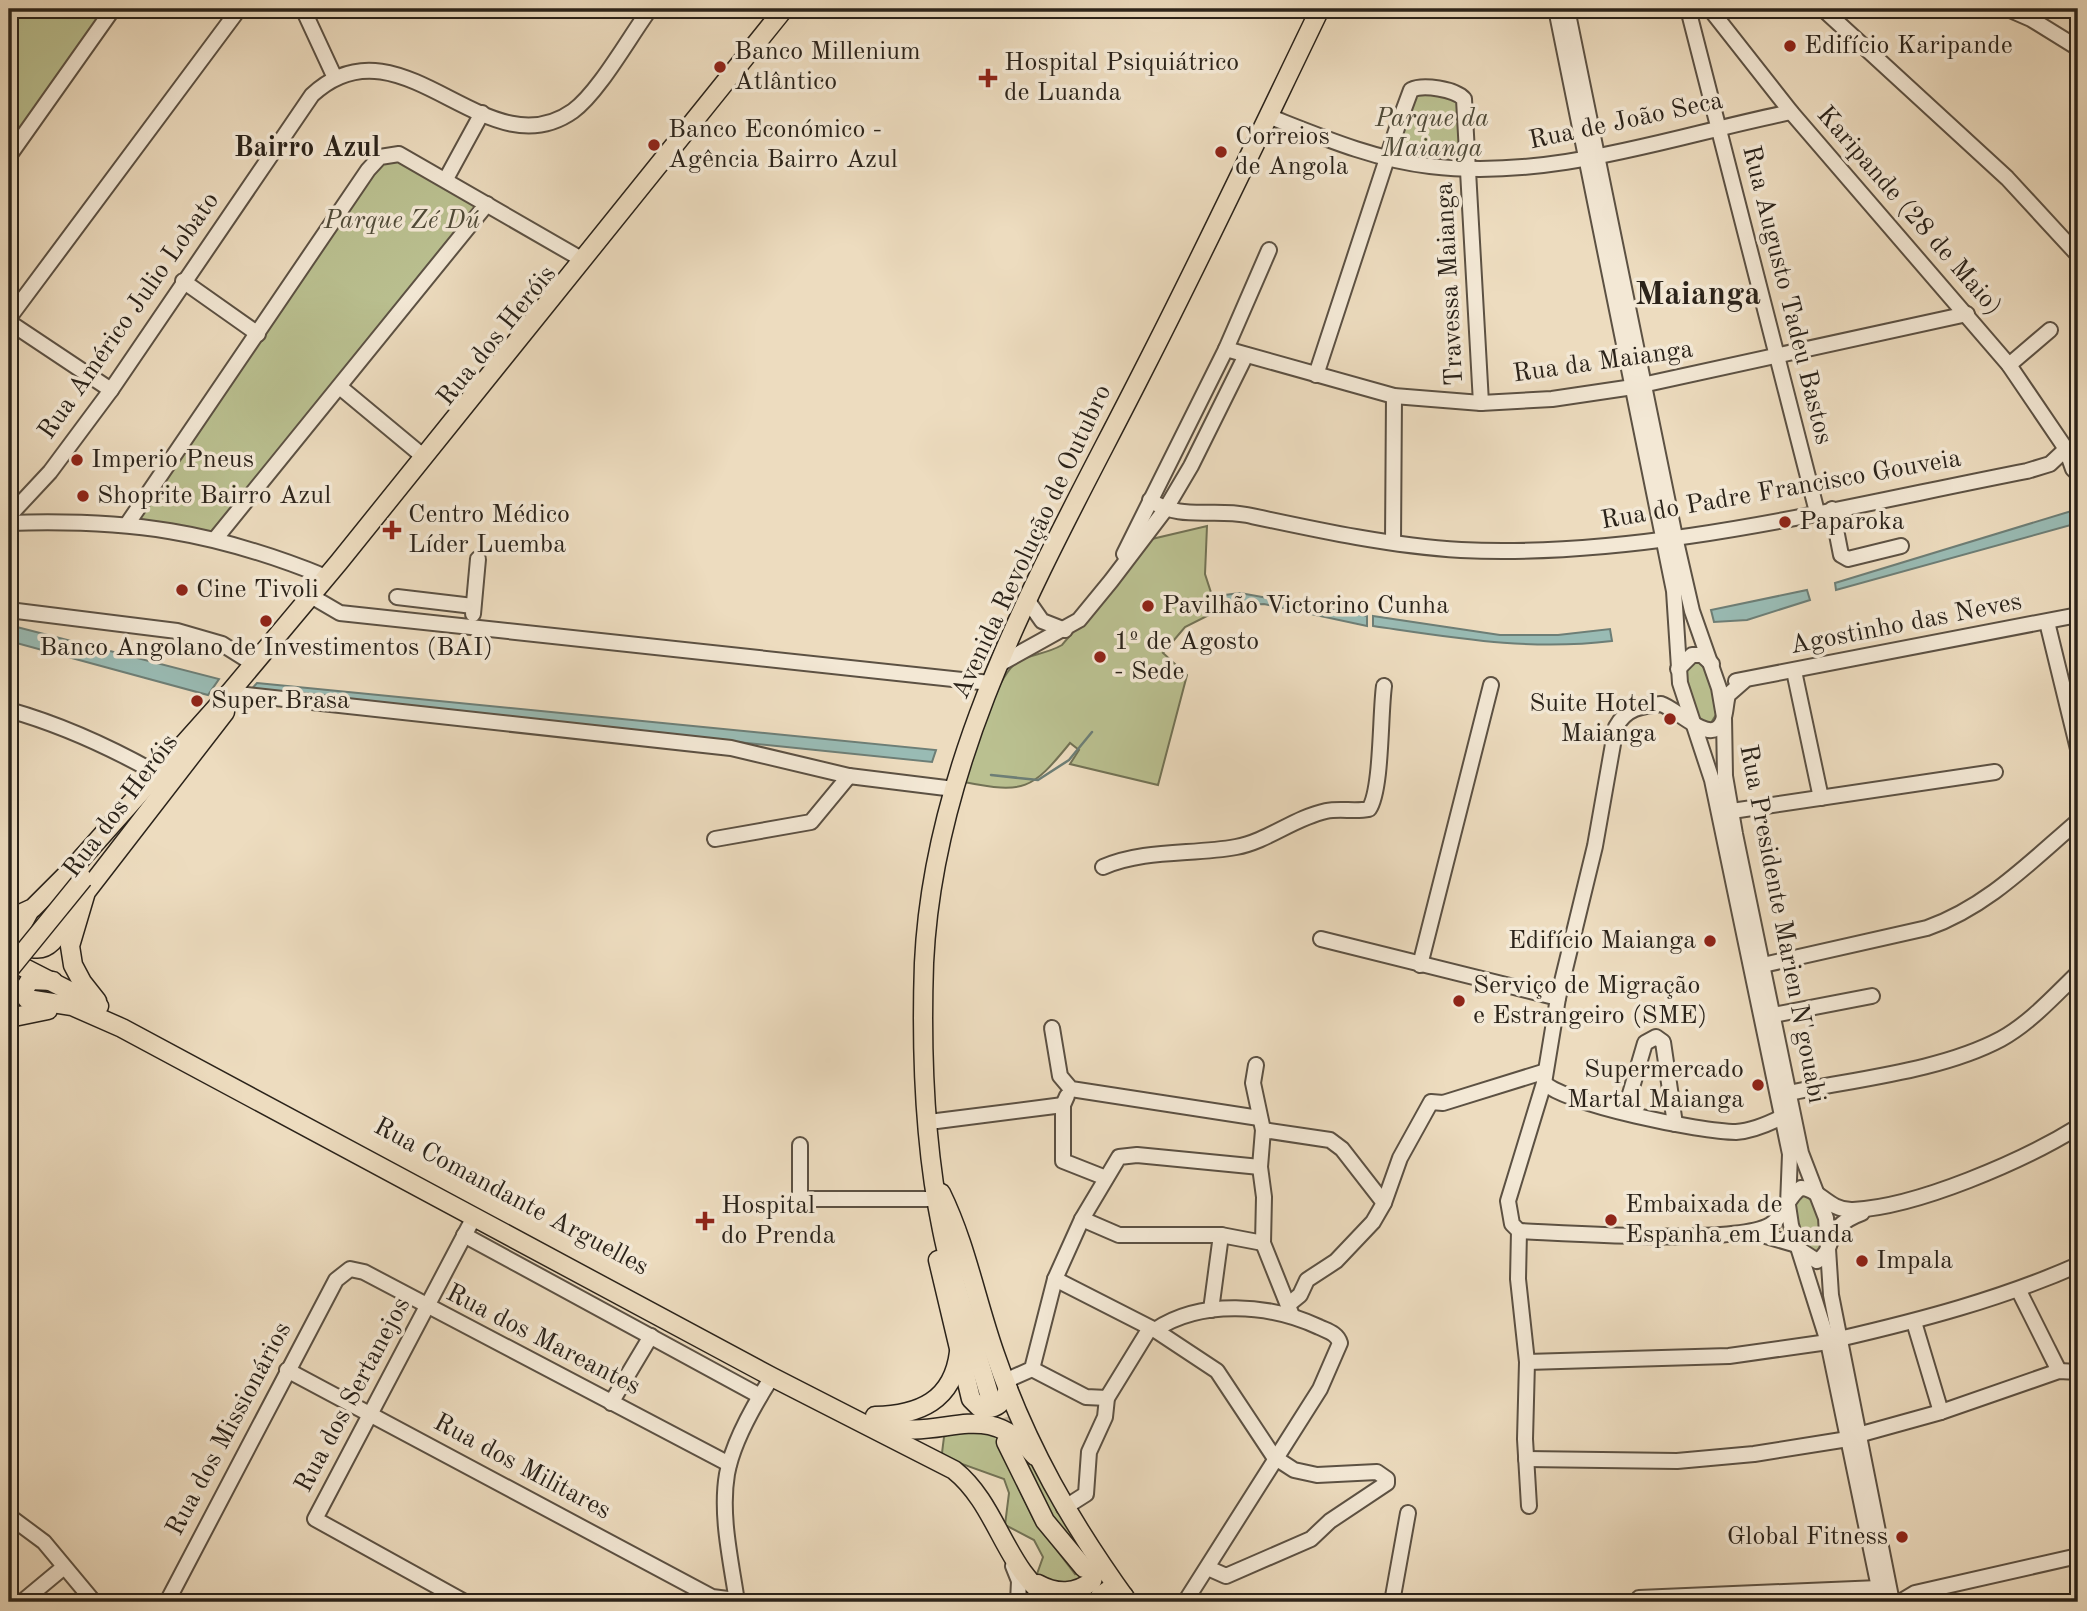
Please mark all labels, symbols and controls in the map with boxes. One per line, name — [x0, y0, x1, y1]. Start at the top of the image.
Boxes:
place label: Edifício Karipande — [1804, 33, 2013, 59]
marker: Edifício Karipande — [1782, 38, 1798, 54]
place label: Banco Millenium Atlântico — [734, 39, 921, 95]
place label: Hospital Psiquiátrico de Luanda — [1004, 50, 1239, 106]
marker: Banco Millenium Atlântico — [712, 59, 728, 75]
marker: Hospital Psiquiátrico de Luanda — [978, 68, 998, 88]
street label: Rua de João Seca — [1527, 88, 1726, 154]
street label: Karipande (28 de Maio) — [1811, 102, 2007, 320]
park label: Parque da Maianga — [1374, 106, 1489, 162]
place label: Banco Económico - Agência Bairro Azul — [668, 117, 898, 173]
place label: Correios de Angola — [1235, 124, 1349, 180]
district label: Bairro Azul — [234, 135, 381, 163]
marker: Banco Económico - Agência Bairro Azul — [646, 137, 662, 153]
street label: Rua Augusto Tadeu Bastos — [1737, 143, 1837, 447]
marker: Correios de Angola — [1213, 144, 1229, 160]
street label: Travessa Maianga — [1432, 181, 1468, 386]
street label: Rua Américo Julio Lobato — [34, 188, 224, 444]
park label: Parque Zé Dú — [323, 208, 480, 234]
street label: Rua dos Heróis — [433, 261, 561, 411]
district label: Maianga — [1635, 279, 1761, 312]
street label: Rua da Maianga — [1511, 336, 1695, 388]
street label: Avenida Revolução de Outubro — [948, 381, 1116, 703]
street label: Rua do Padre Francisco Gouveia — [1599, 445, 1963, 535]
place label: Imperio Pneus — [91, 447, 254, 473]
marker: Imperio Pneus — [69, 452, 85, 468]
place label: Shoprite Bairro Azul — [97, 483, 331, 509]
marker: Shoprite Bairro Azul — [75, 488, 91, 504]
place label: Centro Médico Líder Luemba — [408, 502, 570, 558]
place label: Paparoka — [1799, 509, 1905, 535]
marker: Paparoka — [1777, 514, 1793, 530]
marker: Centro Médico Líder Luemba — [382, 520, 402, 540]
place label: Cine Tivoli — [196, 577, 319, 603]
marker: Cine Tivoli — [174, 582, 190, 598]
street label: Agostinho das Neves — [1788, 589, 2024, 659]
place label: Pavilhão Victorino Cunha — [1162, 593, 1449, 619]
marker: Pavilhão Victorino Cunha — [1140, 598, 1156, 614]
marker: Banco Angolano de Investimentos (BAI) — [258, 613, 274, 629]
place label: 1º de Agosto - Sede — [1114, 629, 1259, 685]
place label: Banco Angolano de Investimentos (BAI) — [39, 635, 493, 661]
marker: 1º de Agosto - Sede — [1092, 649, 1108, 665]
place label: Super Brasa — [211, 688, 350, 714]
place label: Suite Hotel Maianga — [1529, 691, 1656, 747]
marker: Super Brasa — [189, 693, 205, 709]
marker: Suite Hotel Maianga — [1662, 711, 1678, 727]
street label: Rua dos Heróis — [59, 730, 183, 882]
street label: Rua Presidente Marien N'gouabi — [1734, 742, 1830, 1106]
place label: Edifício Maianga — [1508, 928, 1696, 954]
marker: Edifício Maianga — [1702, 933, 1718, 949]
place label: Serviço de Migração e Estrangeiro (SME) — [1473, 973, 1707, 1029]
marker: Serviço de Migração e Estrangeiro (SME) — [1451, 993, 1467, 1009]
place label: Supermercado Martal Maianga — [1567, 1057, 1744, 1113]
marker: Supermercado Martal Maianga — [1750, 1077, 1766, 1093]
street label: Rua Comandante Arguelles — [369, 1113, 653, 1281]
place label: Embaixada de Espanha em Luanda — [1625, 1192, 1853, 1248]
place label: Hospital do Prenda — [721, 1193, 836, 1249]
marker: Hospital do Prenda — [695, 1211, 715, 1231]
marker: Embaixada de Espanha em Luanda — [1603, 1212, 1619, 1228]
place label: Impala — [1876, 1248, 1953, 1274]
marker: Impala — [1854, 1253, 1870, 1269]
street label: Rua dos Mareantes — [442, 1280, 644, 1400]
street label: Rua dos Sertanejos — [291, 1293, 415, 1497]
street label: Rua dos Missionários — [162, 1318, 296, 1540]
street label: Rua dos Militares — [429, 1409, 615, 1525]
place label: Global Fitness — [1727, 1524, 1888, 1550]
marker: Global Fitness — [1894, 1529, 1910, 1545]

